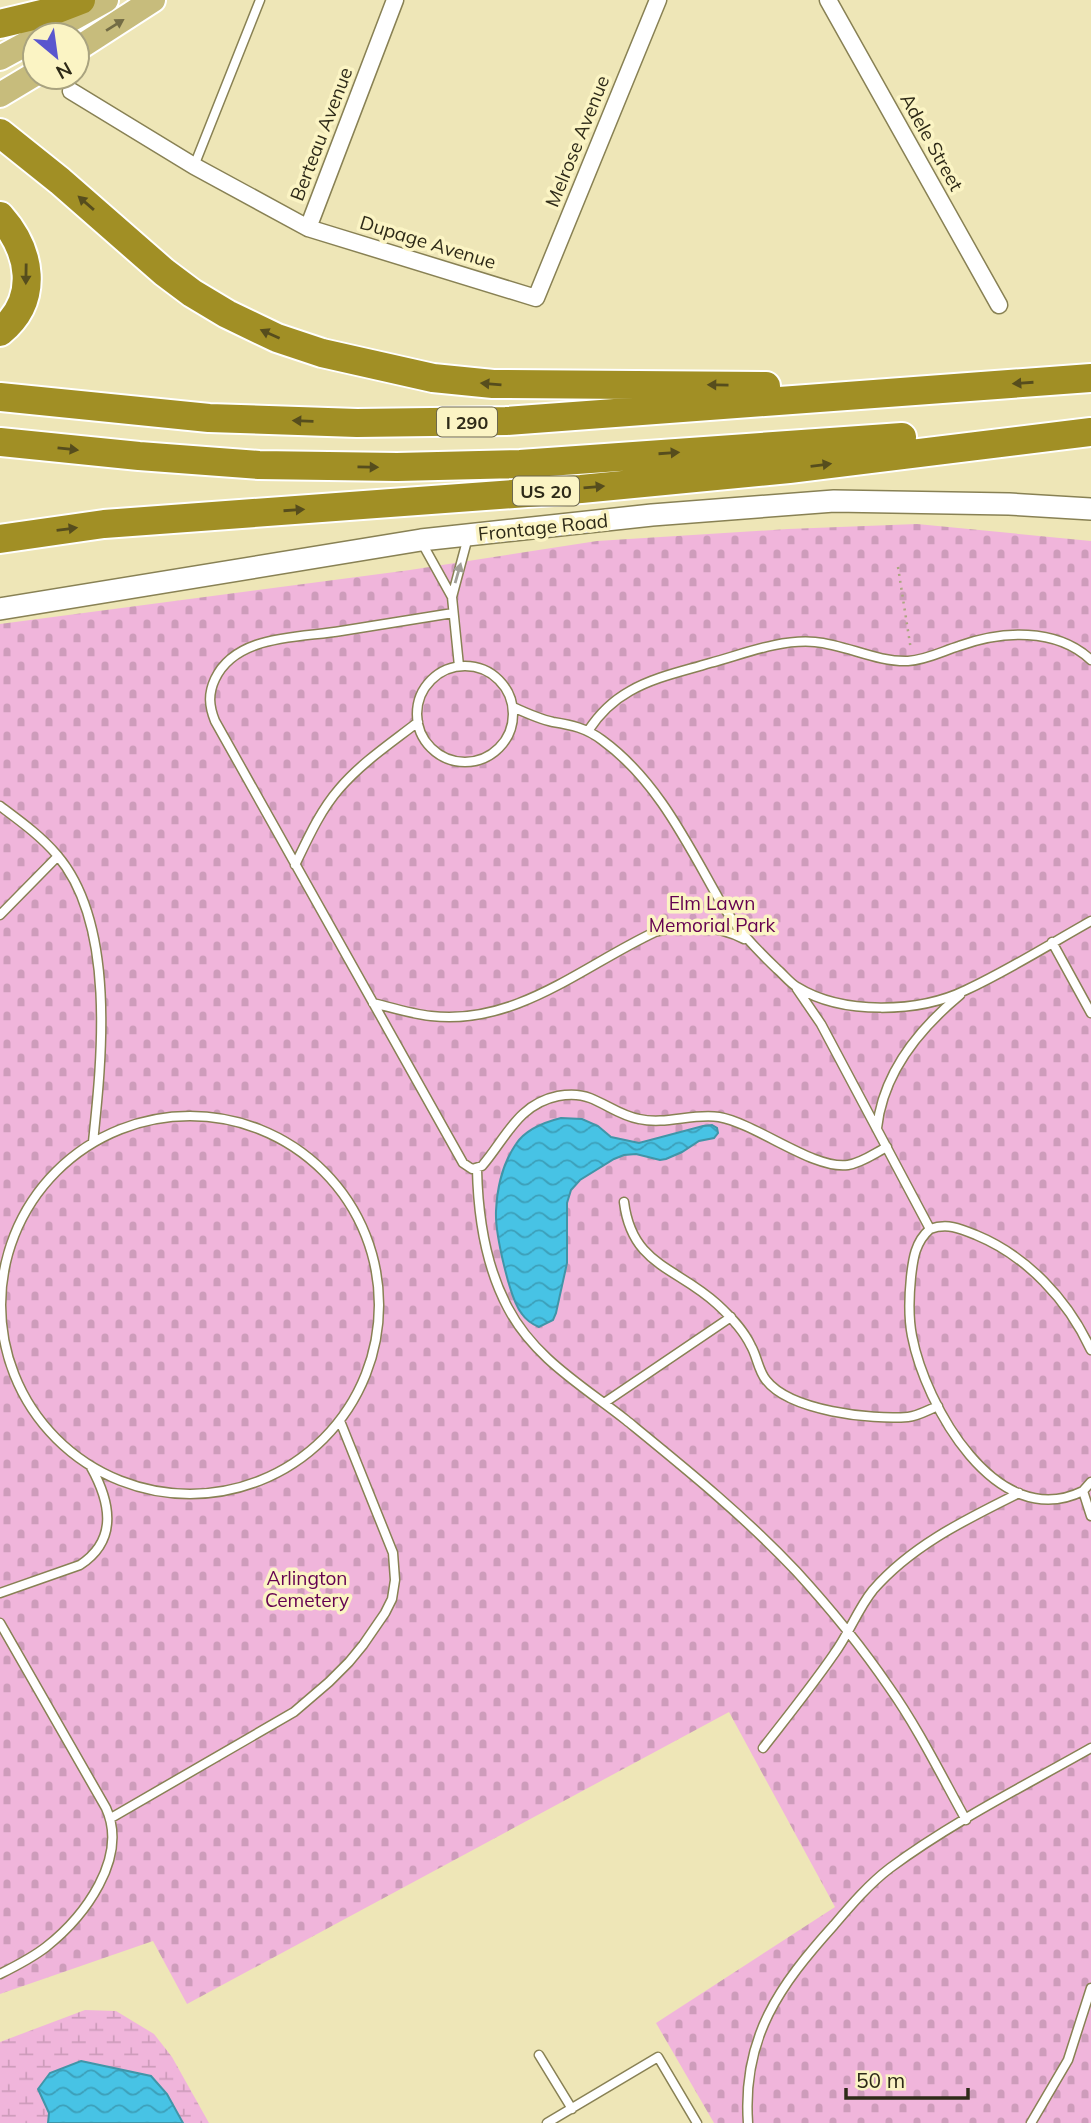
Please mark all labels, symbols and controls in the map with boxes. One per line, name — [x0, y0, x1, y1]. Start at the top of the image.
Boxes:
one-way arrow — [106, 19, 125, 32]
north arrow — [21, 21, 91, 91]
text: N — [52, 57, 76, 85]
street label: Berteau Avenue — [285, 64, 357, 204]
street label: Melrose Avenue — [540, 72, 614, 210]
street label: Adele Street — [895, 89, 969, 195]
one-way arrow — [77, 196, 94, 211]
street label: Dupage Avenue — [357, 210, 499, 274]
one-way arrow — [20, 264, 32, 286]
one-way arrow — [259, 328, 280, 339]
one-way arrow — [479, 378, 501, 389]
one-way arrow — [1012, 378, 1034, 389]
one-way arrow — [707, 379, 729, 391]
road number: I 290 — [437, 408, 497, 436]
one-way arrow — [292, 415, 314, 427]
one-way arrow — [57, 444, 79, 455]
one-way arrow — [658, 448, 680, 459]
one-way arrow — [810, 459, 832, 470]
one-way arrow — [357, 461, 379, 472]
road number: US 20 — [513, 476, 579, 505]
one-way arrow — [583, 481, 605, 492]
one-way arrow — [283, 504, 305, 515]
street label: Frontage Road — [477, 508, 609, 546]
one-way arrow — [57, 523, 79, 534]
one-way arrow — [453, 562, 464, 584]
park label: Elm Lawn Memorial Park — [649, 891, 775, 937]
park label: Arlington Cemetery — [265, 1566, 349, 1612]
scale bar — [846, 2056, 968, 2100]
text: 50 m — [856, 2067, 905, 2093]

